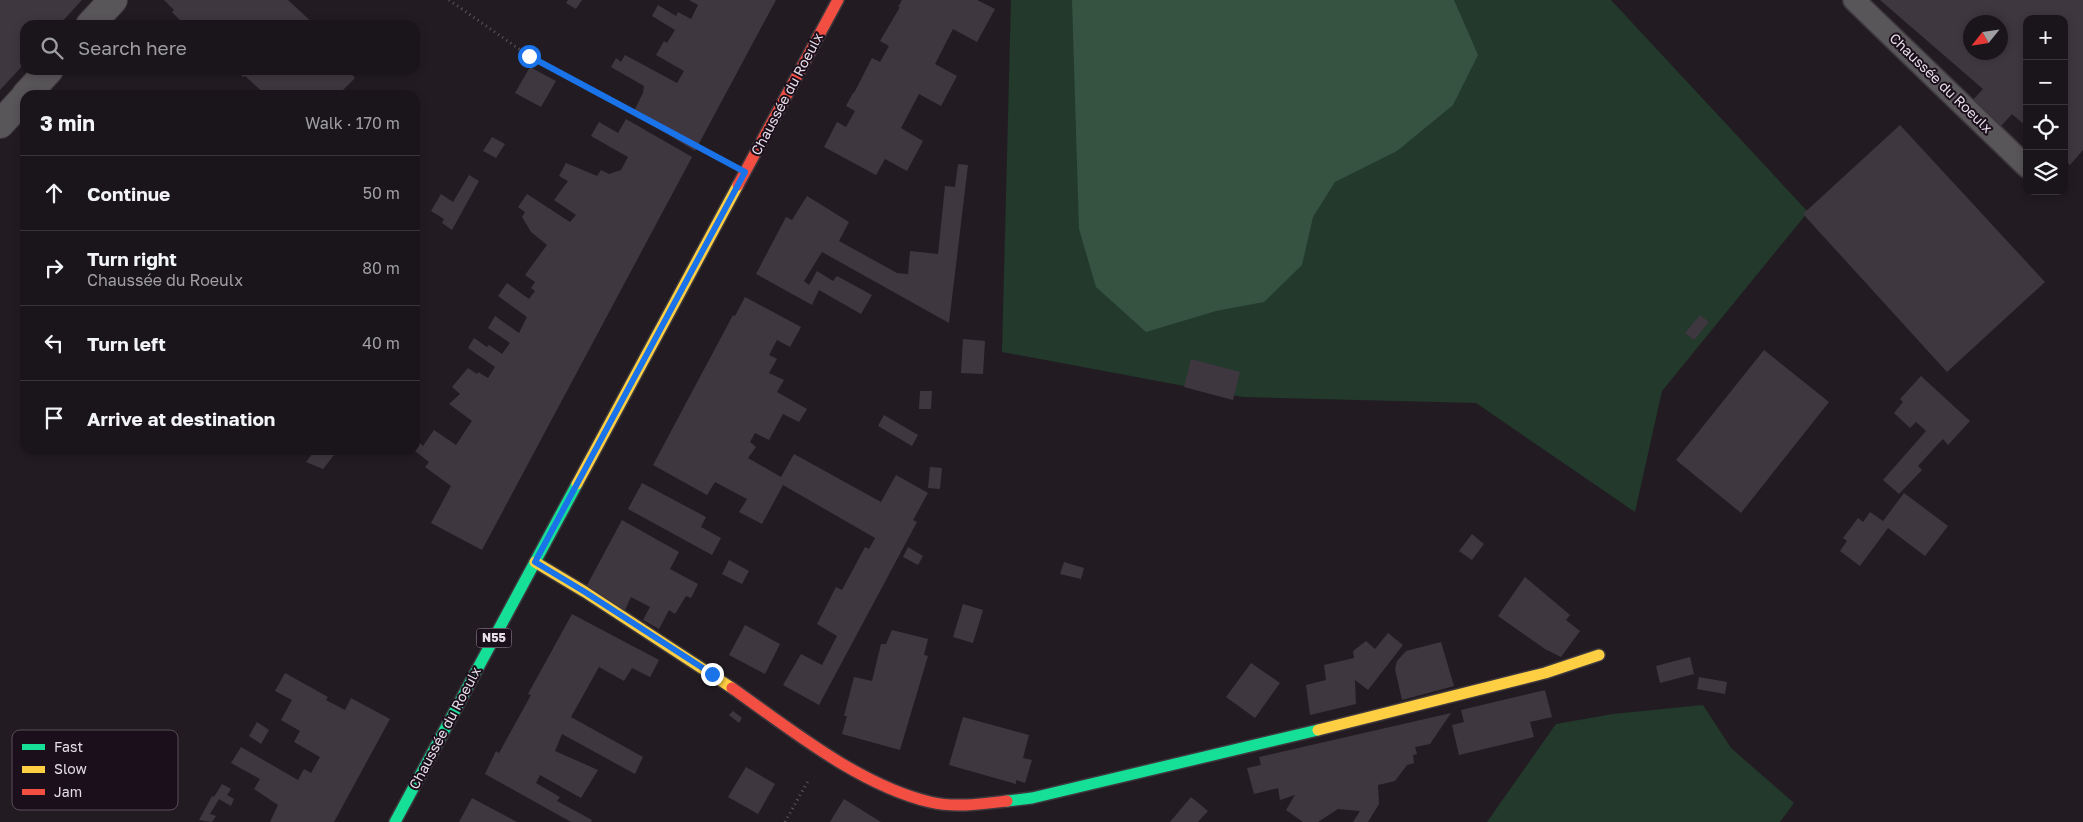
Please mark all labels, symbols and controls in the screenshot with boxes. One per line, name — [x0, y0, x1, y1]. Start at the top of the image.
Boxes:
north arrow — [1963, 15, 2008, 60]
map controls — [2023, 15, 2068, 195]
button: + — [2023, 15, 2068, 60]
search box — [20, 20, 420, 75]
street label: Chaussée du Roeulx — [747, 29, 826, 158]
street label: Chaussée du Roeulx — [1886, 29, 1997, 136]
icon: search — [38, 34, 66, 62]
text: Search here — [78, 36, 187, 59]
route start — [518, 45, 541, 68]
button: − — [2023, 60, 2068, 105]
button: locate — [2023, 105, 2068, 150]
text: 3 min — [40, 110, 95, 136]
text: Walk · 170 m — [305, 113, 400, 133]
button: layers — [2023, 150, 2068, 195]
icon: ahead — [40, 179, 68, 207]
text: Continue — [87, 182, 170, 205]
text: 50 m — [363, 183, 400, 203]
text: Turn right — [87, 247, 177, 270]
icon: right — [40, 254, 68, 282]
text: 80 m — [362, 258, 400, 278]
text: Chaussée du Roeulx — [87, 270, 243, 290]
icon: left — [40, 329, 68, 357]
text: Turn left — [87, 332, 166, 355]
text: 40 m — [362, 333, 400, 353]
icon: arrive — [40, 404, 68, 432]
text: Arrive at destination — [87, 407, 275, 430]
road number: N55 — [476, 628, 512, 648]
street label: Chaussée du Roeulx — [405, 663, 484, 792]
route end — [701, 663, 724, 686]
legend — [12, 730, 178, 810]
text: Fast — [54, 738, 83, 755]
text: Slow — [54, 760, 87, 777]
text: Jam — [54, 783, 82, 800]

